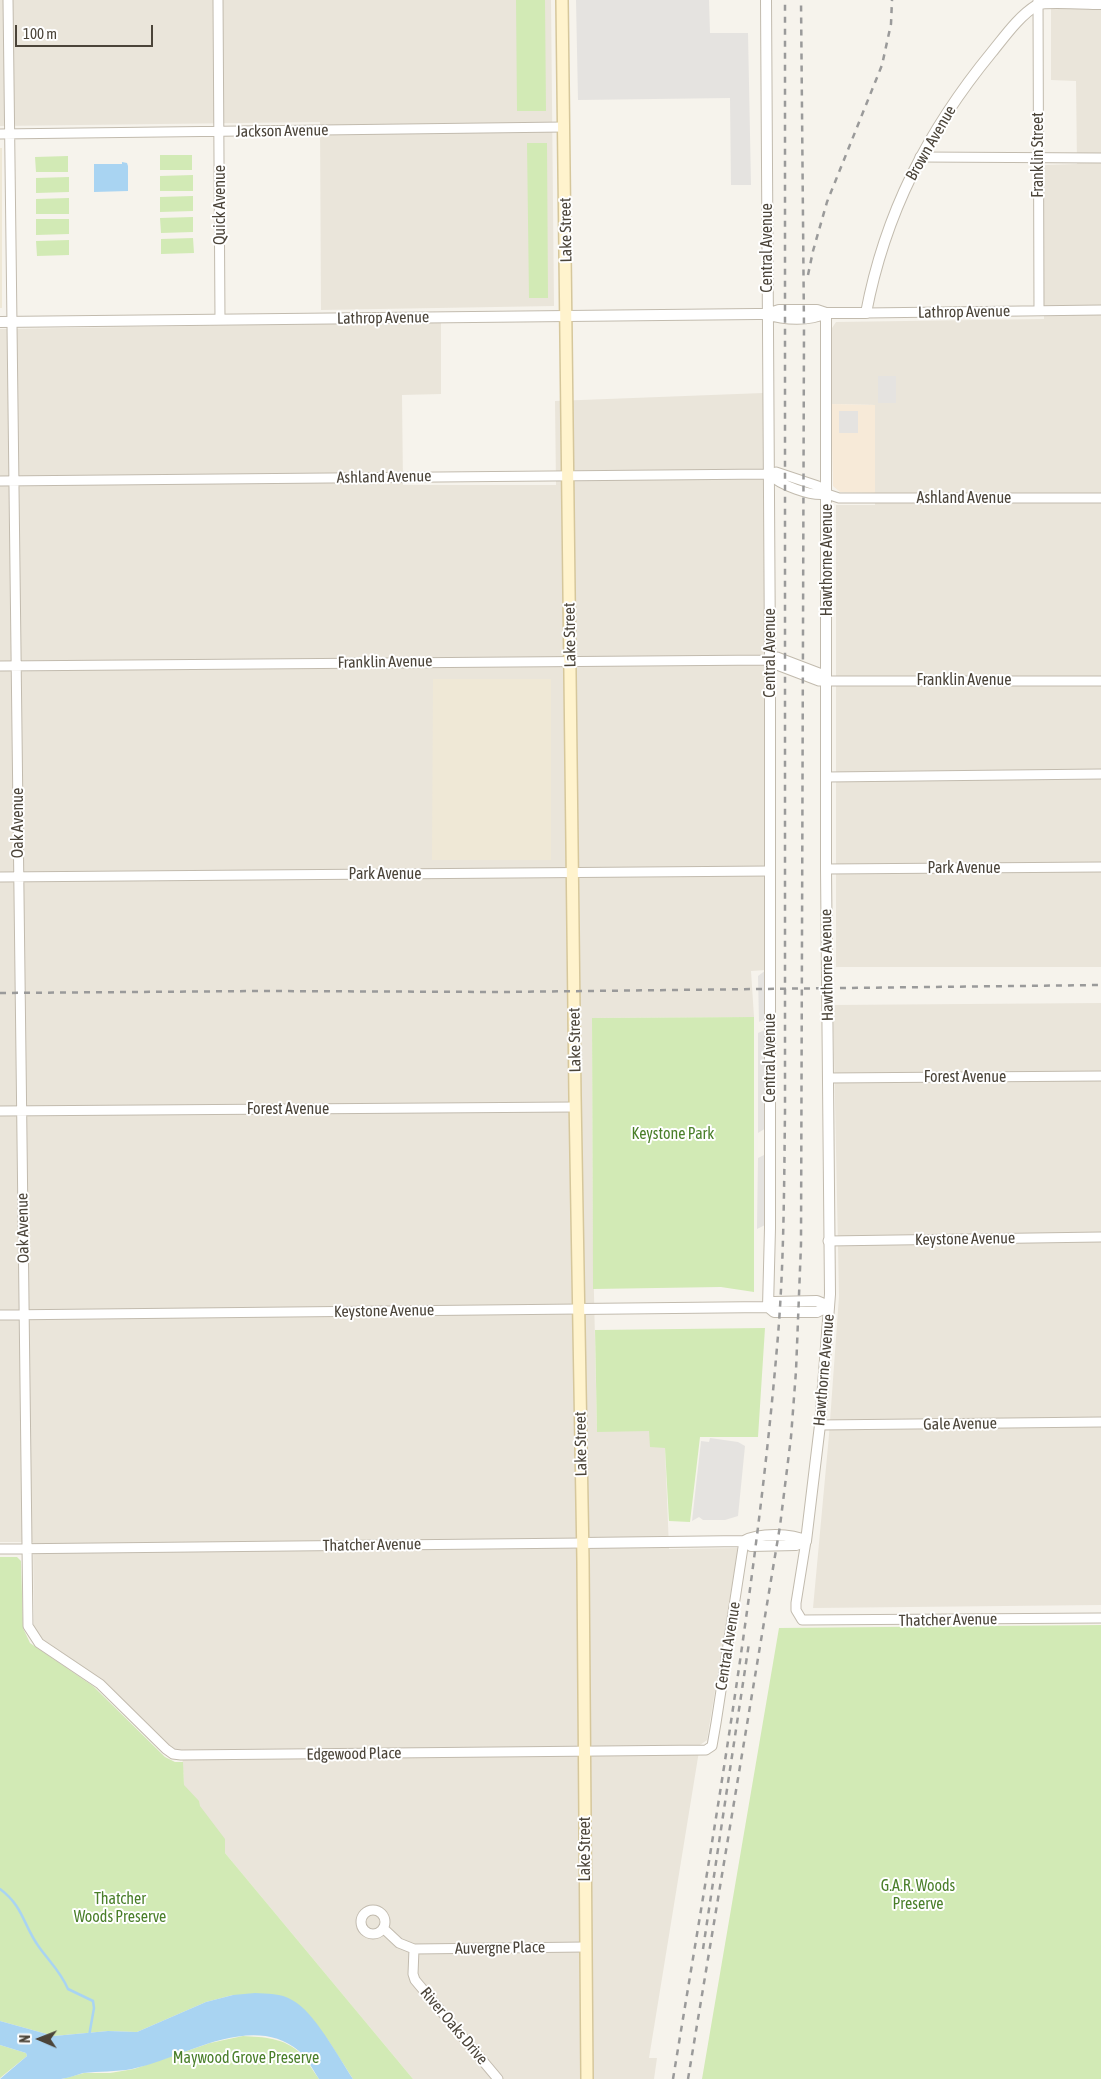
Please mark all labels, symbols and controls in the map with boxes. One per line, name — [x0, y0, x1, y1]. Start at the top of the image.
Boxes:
scale bar — [18, 15, 155, 47]
text: 100 m — [23, 25, 57, 42]
street label: Brown Avenue — [902, 102, 960, 184]
street label: Franklin Street — [1028, 112, 1048, 198]
street label: Jackson Avenue — [235, 121, 329, 141]
street label: Quick Avenue — [210, 165, 230, 245]
street label: Lake Street — [556, 197, 576, 263]
street label: Central Avenue — [757, 203, 777, 293]
street label: Lathrop Avenue — [918, 302, 1010, 322]
street label: Lathrop Avenue — [337, 308, 429, 328]
street label: Ashland Avenue — [336, 467, 432, 487]
street label: Ashland Avenue — [917, 488, 1011, 508]
street label: Hawthorne Avenue — [817, 504, 837, 616]
street label: Lake Street — [560, 602, 580, 668]
street label: Central Avenue — [760, 608, 780, 698]
street label: Franklin Avenue — [337, 652, 433, 672]
street label: Franklin Avenue — [917, 670, 1011, 690]
street label: Oak Avenue — [8, 788, 28, 858]
street label: Park Avenue — [927, 858, 1001, 878]
street label: Park Avenue — [348, 864, 422, 884]
street label: Hawthorne Avenue — [816, 909, 838, 1021]
street label: Lake Street — [565, 1007, 585, 1073]
street label: Central Avenue — [760, 1013, 780, 1103]
street label: Forest Avenue — [924, 1067, 1006, 1087]
street label: Forest Avenue — [247, 1099, 329, 1119]
park label: Keystone Park — [632, 1124, 714, 1144]
street label: Oak Avenue — [13, 1193, 33, 1263]
street label: Keystone Avenue — [915, 1229, 1015, 1249]
street label: Keystone Avenue — [334, 1301, 434, 1321]
street label: Hawthorne Avenue — [810, 1313, 838, 1427]
street label: Lake Street — [571, 1411, 591, 1477]
street label: Gale Avenue — [923, 1414, 997, 1434]
street label: Thatcher Avenue — [323, 1535, 421, 1555]
street label: Central Avenue — [712, 1600, 744, 1692]
street label: Thatcher Avenue — [899, 1610, 997, 1630]
street label: Edgewood Place — [306, 1744, 402, 1764]
street label: Lake Street — [575, 1817, 595, 1881]
park label: G.A.R. Woods Preserve — [881, 1876, 955, 1914]
park label: Thatcher Woods Preserve — [74, 1889, 166, 1927]
street label: Auvergne Place — [455, 1938, 545, 1958]
street label: River Oaks Drive — [416, 1983, 492, 2069]
north arrow — [15, 2014, 65, 2064]
text: N — [17, 2034, 33, 2043]
park label: Maywood Grove Preserve — [173, 2048, 319, 2068]

